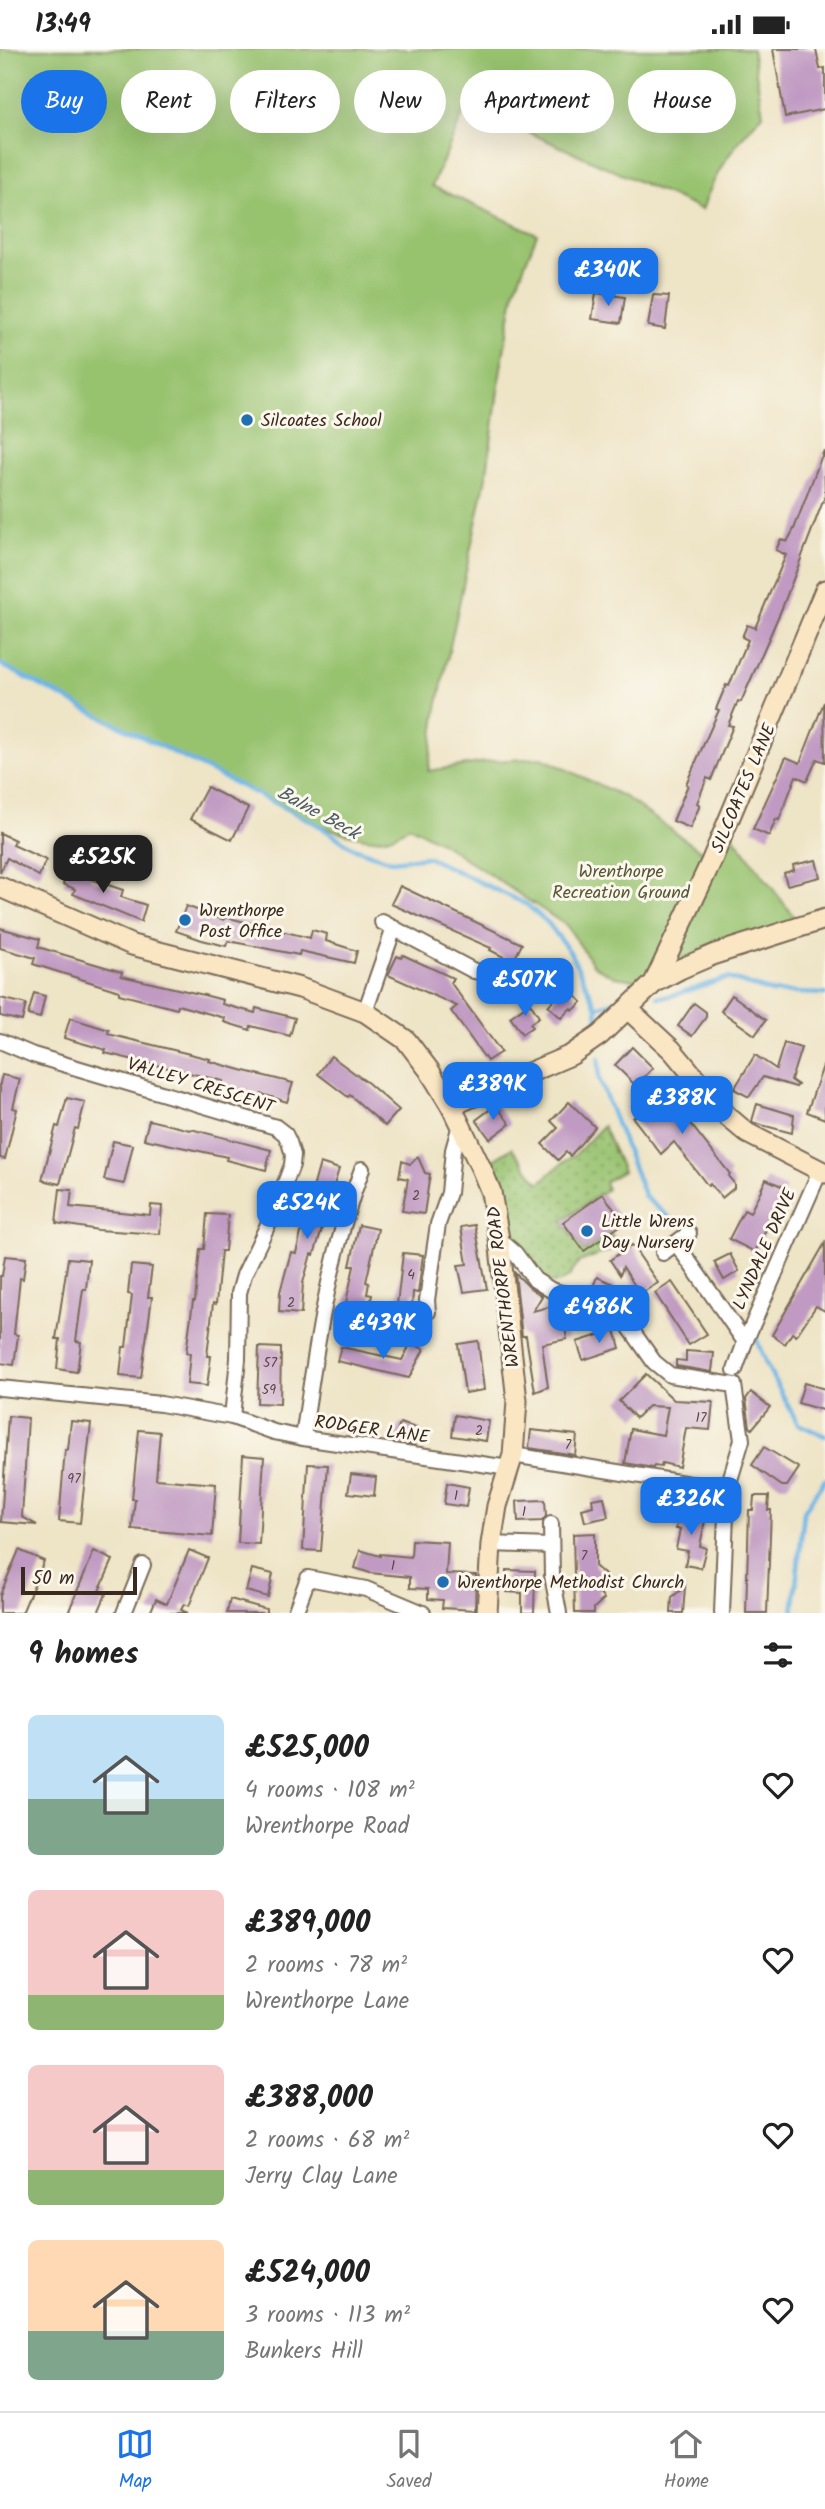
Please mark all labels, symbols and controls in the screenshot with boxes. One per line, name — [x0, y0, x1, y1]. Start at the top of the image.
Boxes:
text: 13:49 — [35, 4, 91, 46]
chip: Buy — [21, 70, 107, 133]
chip: Rent — [121, 70, 216, 133]
chip: Filters — [230, 70, 340, 133]
chip: New — [354, 70, 446, 133]
chip: Apartment — [460, 70, 614, 133]
chip: House — [628, 70, 736, 133]
pin: £340K — [559, 249, 657, 308]
text: £340K — [574, 253, 642, 289]
place label: Silcoates School — [261, 407, 382, 436]
marker: Silcoates School — [239, 412, 255, 428]
street label: SILCOATES LANE — [704, 719, 785, 858]
water label: Balne Beck — [271, 779, 367, 850]
pin: £525K — [54, 835, 152, 895]
text: £525K — [69, 840, 137, 876]
park label: Wrenthorpe Recreation Ground — [552, 858, 691, 908]
place label: Wrenthorpe Post Office — [199, 897, 284, 947]
marker: Wrenthorpe Post Office — [177, 912, 193, 928]
pin: £507K — [476, 958, 574, 1018]
text: £507K — [493, 963, 557, 999]
street label: VALLEY CRESCENT — [123, 1050, 279, 1123]
pin: £389K — [444, 1063, 542, 1122]
text: £389K — [459, 1067, 527, 1103]
pin: £388K — [633, 1077, 731, 1136]
text: £388K — [647, 1081, 717, 1117]
pin: £524K — [258, 1181, 356, 1241]
street label: LYNDALE DRIVE — [726, 1184, 805, 1315]
house number: 2 — [412, 1185, 420, 1207]
text: £524K — [273, 1186, 341, 1222]
street label: WRENTHORPE ROAD — [480, 1204, 529, 1369]
place label: Little Wrens Day Nursery — [601, 1208, 694, 1258]
marker: Little Wrens Day Nursery — [579, 1223, 595, 1239]
house number: 4 — [407, 1264, 415, 1286]
pin: £486K — [550, 1285, 648, 1345]
text: £486K — [564, 1290, 634, 1326]
house number: 2 — [287, 1292, 295, 1314]
pin: £439K — [334, 1301, 432, 1361]
text: £439K — [349, 1306, 417, 1342]
house number: 57 — [263, 1352, 278, 1374]
house number: 59 — [262, 1379, 276, 1401]
house number: 17 — [696, 1407, 707, 1429]
street label: RODGER LANE — [312, 1408, 432, 1453]
house number: 2 — [475, 1420, 483, 1442]
house number: 7 — [565, 1434, 572, 1456]
house number: 97 — [67, 1468, 81, 1490]
pin: £326K — [642, 1477, 740, 1537]
text: £326K — [656, 1482, 726, 1518]
house number: 1 — [454, 1485, 458, 1507]
house number: 1 — [522, 1501, 526, 1523]
house number: 7 — [581, 1545, 588, 1567]
house number: 1 — [391, 1555, 395, 1577]
scale bar — [21, 1564, 136, 1596]
text: 50 m — [32, 1564, 74, 1594]
place label: Wrenthorpe Methodist Church — [457, 1569, 684, 1598]
marker: Wrenthorpe Methodist Church — [435, 1574, 451, 1590]
text: 9 homes — [28, 1631, 139, 1679]
icon: filters — [759, 1636, 797, 1674]
text: £525,000 — [245, 1725, 369, 1773]
icon: home — [84, 1743, 168, 1827]
icon: heart — [759, 1766, 797, 1804]
text: 4 rooms · 108 m² — [245, 1773, 415, 1809]
text: Wrenthorpe Road — [245, 1809, 409, 1845]
text: £389,000 — [245, 1900, 370, 1948]
icon: home — [84, 1918, 168, 2002]
icon: heart — [759, 1941, 797, 1979]
text: 2 rooms · 78 m² — [245, 1948, 407, 1984]
text: Wrenthorpe Lane — [245, 1984, 409, 2020]
text: £388,000 — [245, 2075, 373, 2123]
icon: home — [84, 2093, 168, 2177]
icon: heart — [759, 2116, 797, 2154]
text: 2 rooms · 68 m² — [245, 2123, 409, 2159]
text: Jerry Clay Lane — [245, 2159, 398, 2195]
text: £524,000 — [245, 2250, 370, 2298]
icon: home — [84, 2268, 168, 2352]
icon: heart — [759, 2291, 797, 2329]
text: 3 rooms · 113 m² — [245, 2298, 410, 2334]
text: Bunkers Hill — [245, 2334, 363, 2370]
tab: Map — [116, 2425, 154, 2497]
tab: Saved — [386, 2425, 432, 2497]
tab: Home — [664, 2425, 709, 2497]

